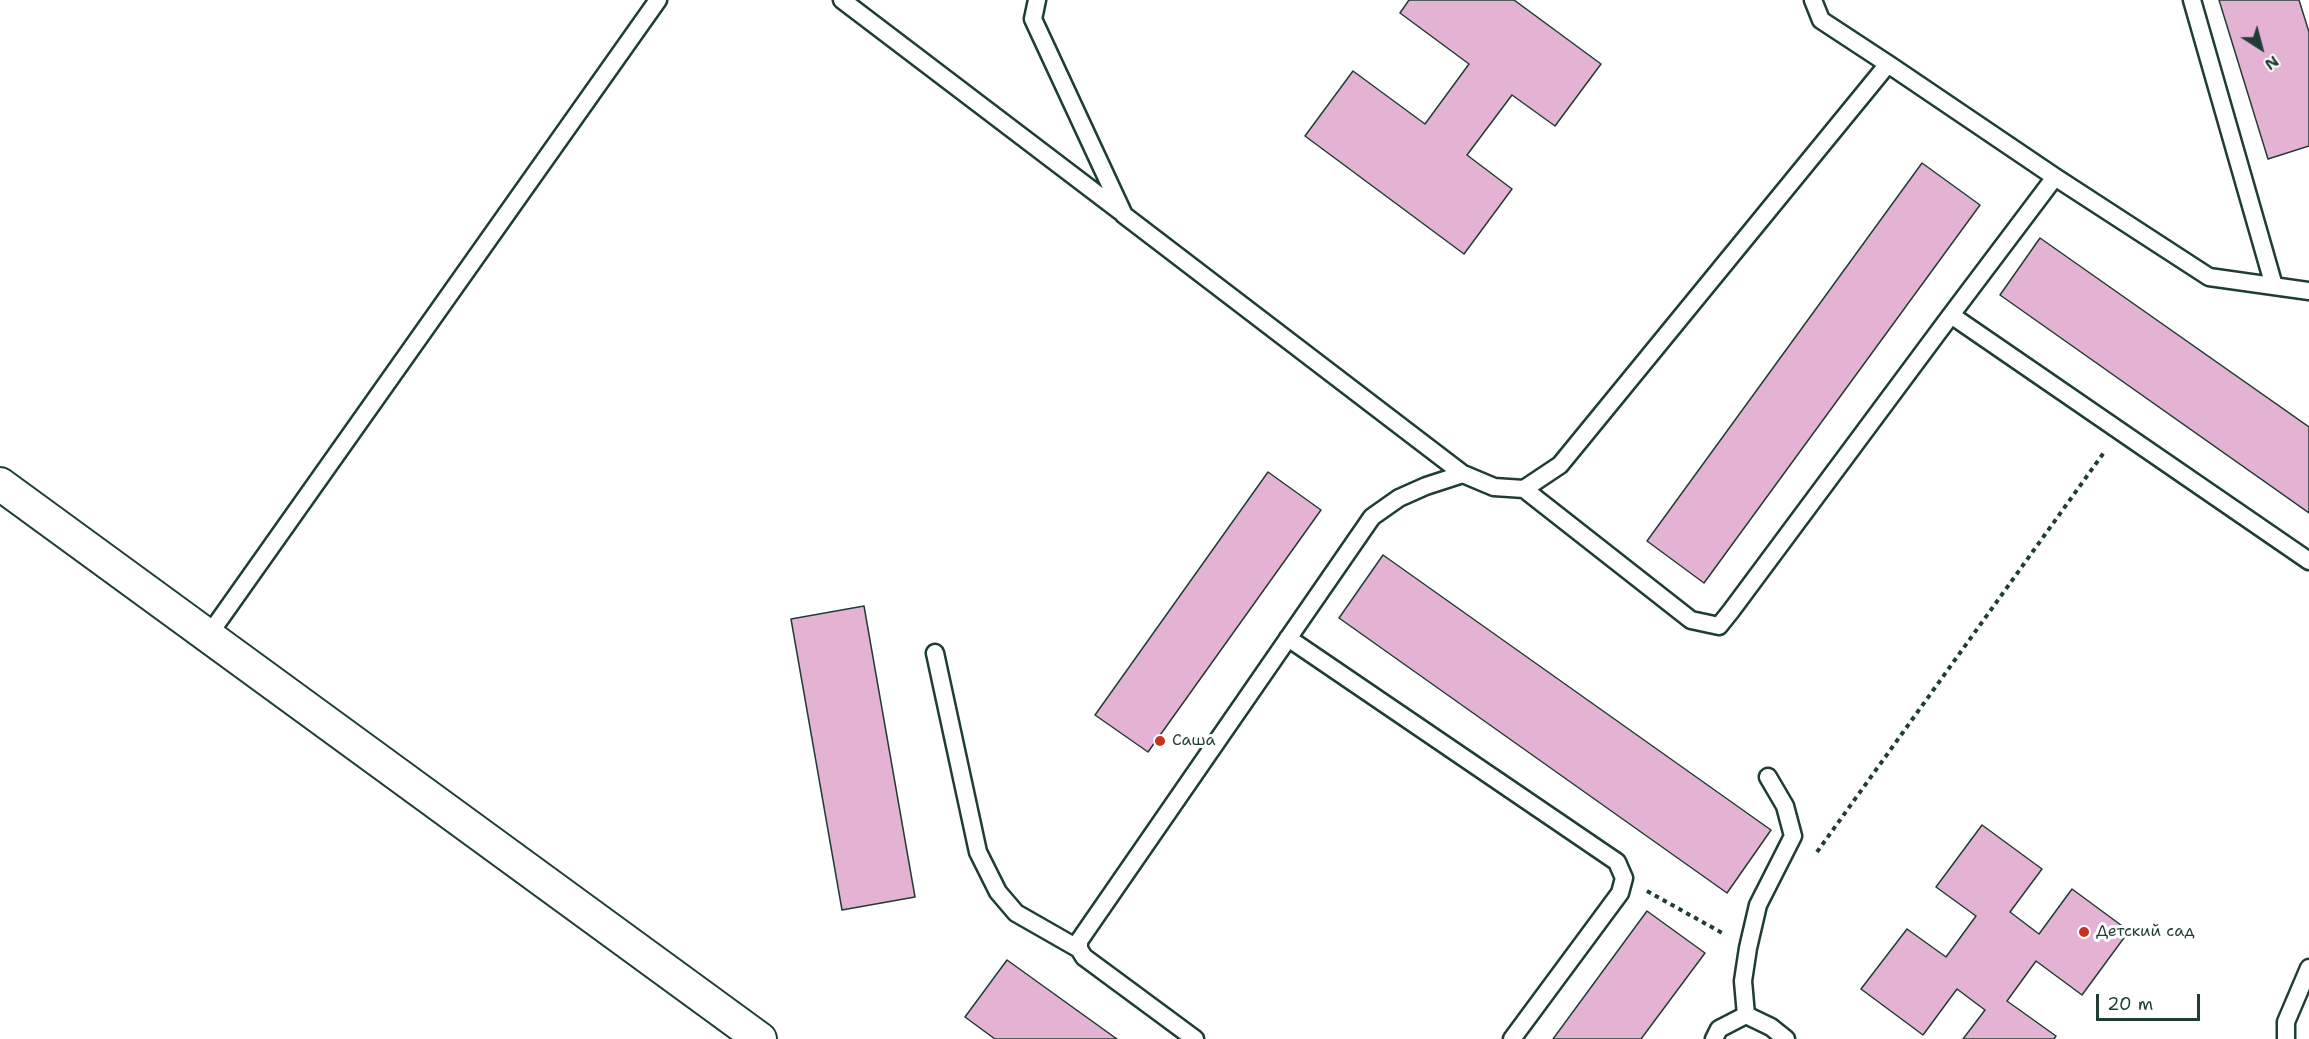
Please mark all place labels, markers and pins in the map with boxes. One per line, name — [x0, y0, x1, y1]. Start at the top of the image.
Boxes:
place label: Саша — [1172, 731, 1216, 751]
marker: Саша — [1153, 734, 1167, 748]
place label: Детский сад — [2096, 922, 2195, 942]
marker: Детский сад — [2077, 925, 2091, 939]

